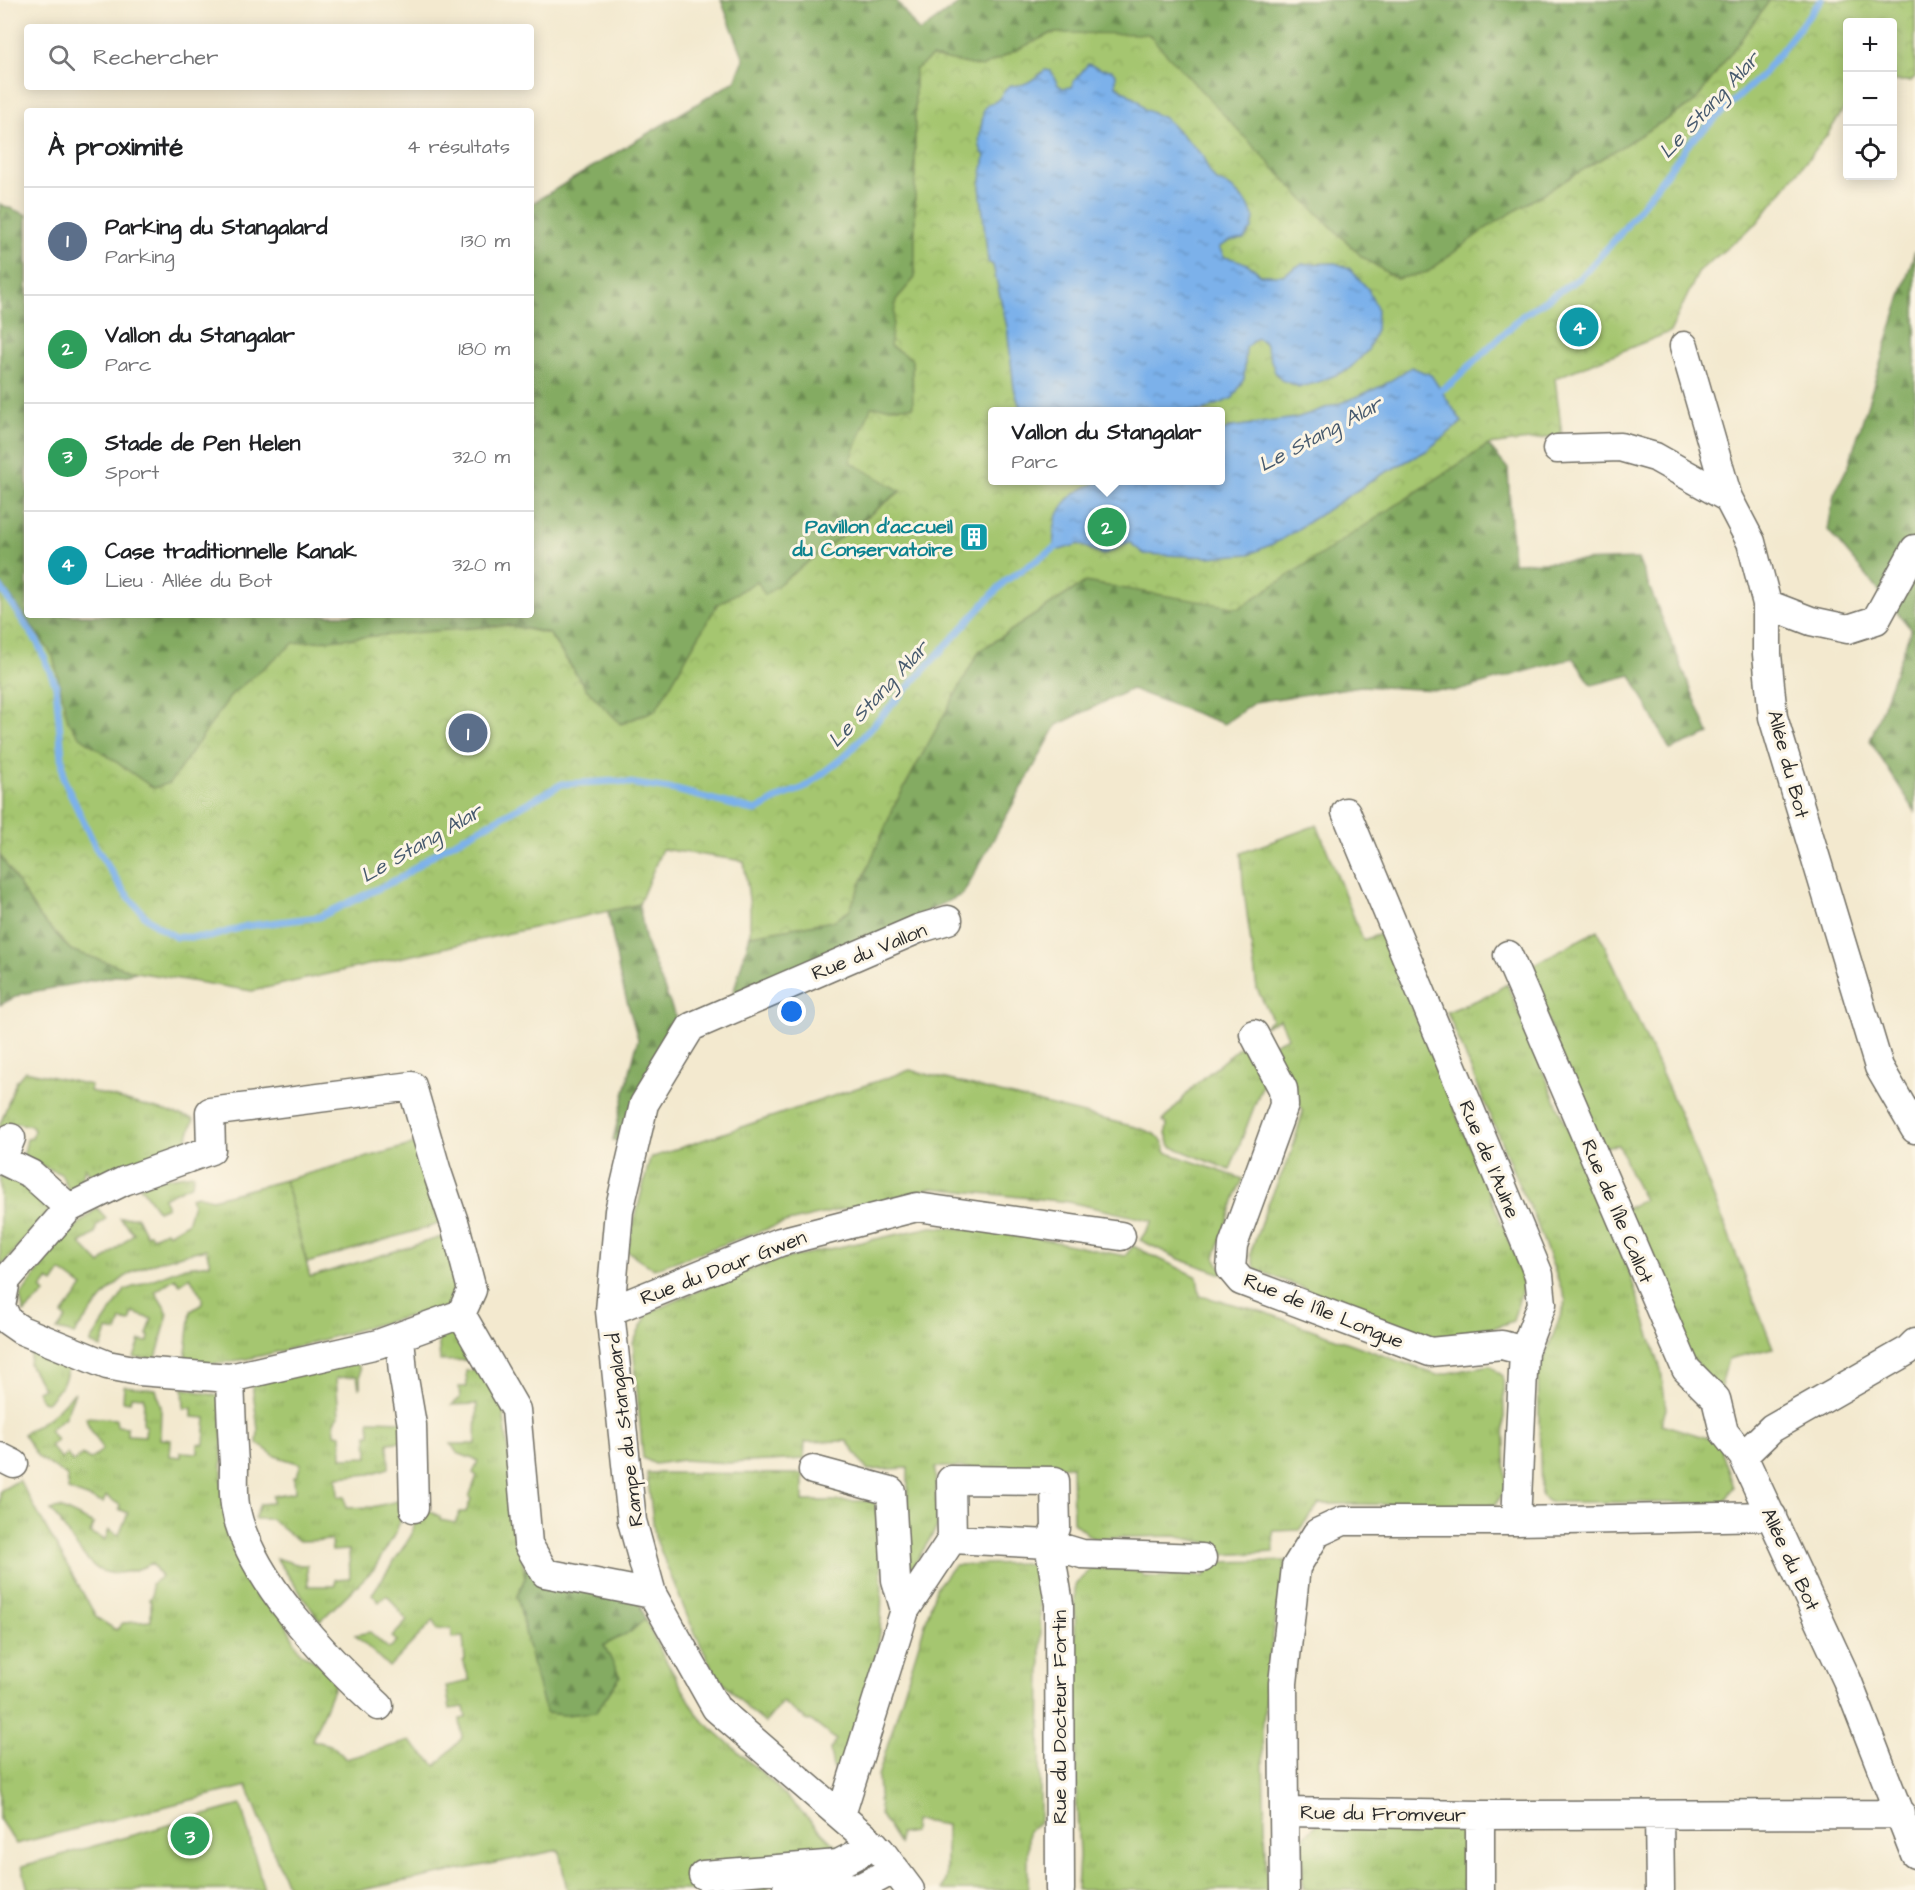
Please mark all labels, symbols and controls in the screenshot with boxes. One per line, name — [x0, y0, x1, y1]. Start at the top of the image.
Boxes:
map controls — [1843, 18, 1897, 180]
button: + — [1843, 18, 1897, 72]
search box — [24, 24, 534, 90]
icon: search — [45, 41, 78, 74]
text: Rechercher — [93, 42, 218, 73]
water label: Le Stang Alar — [1652, 44, 1769, 166]
button: − — [1843, 72, 1897, 126]
button: locate — [1843, 126, 1897, 180]
text: À proximité — [48, 129, 183, 165]
text: 4 résultats — [407, 133, 510, 161]
text: Parking du Stangalard — [105, 212, 327, 243]
text: 1 — [66, 227, 69, 255]
text: 130 m — [461, 227, 510, 255]
text: Parking — [105, 243, 175, 271]
pin: 4 — [1560, 304, 1598, 350]
text: Vallon du Stangalar — [105, 320, 295, 351]
text: 2 — [62, 335, 73, 363]
text: 180 m — [458, 335, 510, 363]
text: Parc — [105, 351, 152, 379]
water label: Le Stang Alar — [1253, 389, 1390, 480]
popup — [988, 407, 1225, 485]
text: Vallon du Stangalar — [1012, 417, 1201, 448]
text: Stade de Pen Helen — [105, 428, 301, 459]
text: 3 — [62, 443, 73, 471]
text: 320 m — [452, 443, 510, 471]
text: Parc — [1012, 448, 1058, 476]
text: Sport — [105, 459, 159, 487]
pin: 2 — [1088, 504, 1126, 550]
place label: Pavillon d'accueil du Conservatoire — [792, 513, 953, 564]
building icon: Pavillon d'accueil du Conservatoire — [958, 521, 990, 553]
text: Case traditionnelle Kanak — [105, 536, 357, 567]
text: 4 — [61, 551, 74, 579]
text: 320 m — [452, 551, 510, 579]
text: Lieu · Allée du Bot — [105, 567, 272, 595]
water label: Le Stang Alar — [821, 633, 938, 755]
street label: Allée du Bot — [1760, 707, 1816, 821]
pin: 1 — [448, 710, 488, 756]
water label: Le Stang Alar — [355, 796, 490, 891]
street label: Rue du Vallon — [808, 916, 931, 988]
your location — [777, 997, 806, 1026]
street label: Rue de l'Aulne — [1452, 1096, 1527, 1223]
street label: Rue de l'Île Callot — [1574, 1135, 1660, 1288]
street label: Rue du Dour Gwen — [636, 1223, 810, 1313]
street label: Rue de l'Île Longue — [1239, 1266, 1408, 1357]
street label: Rampe du Stangalard — [599, 1331, 652, 1528]
street label: Allée du Bot — [1754, 1503, 1826, 1616]
street label: Rue du Docteur Fortin — [1046, 1610, 1074, 1824]
street label: Rue du Fromveur — [1300, 1799, 1466, 1829]
pin: 3 — [170, 1814, 210, 1858]

